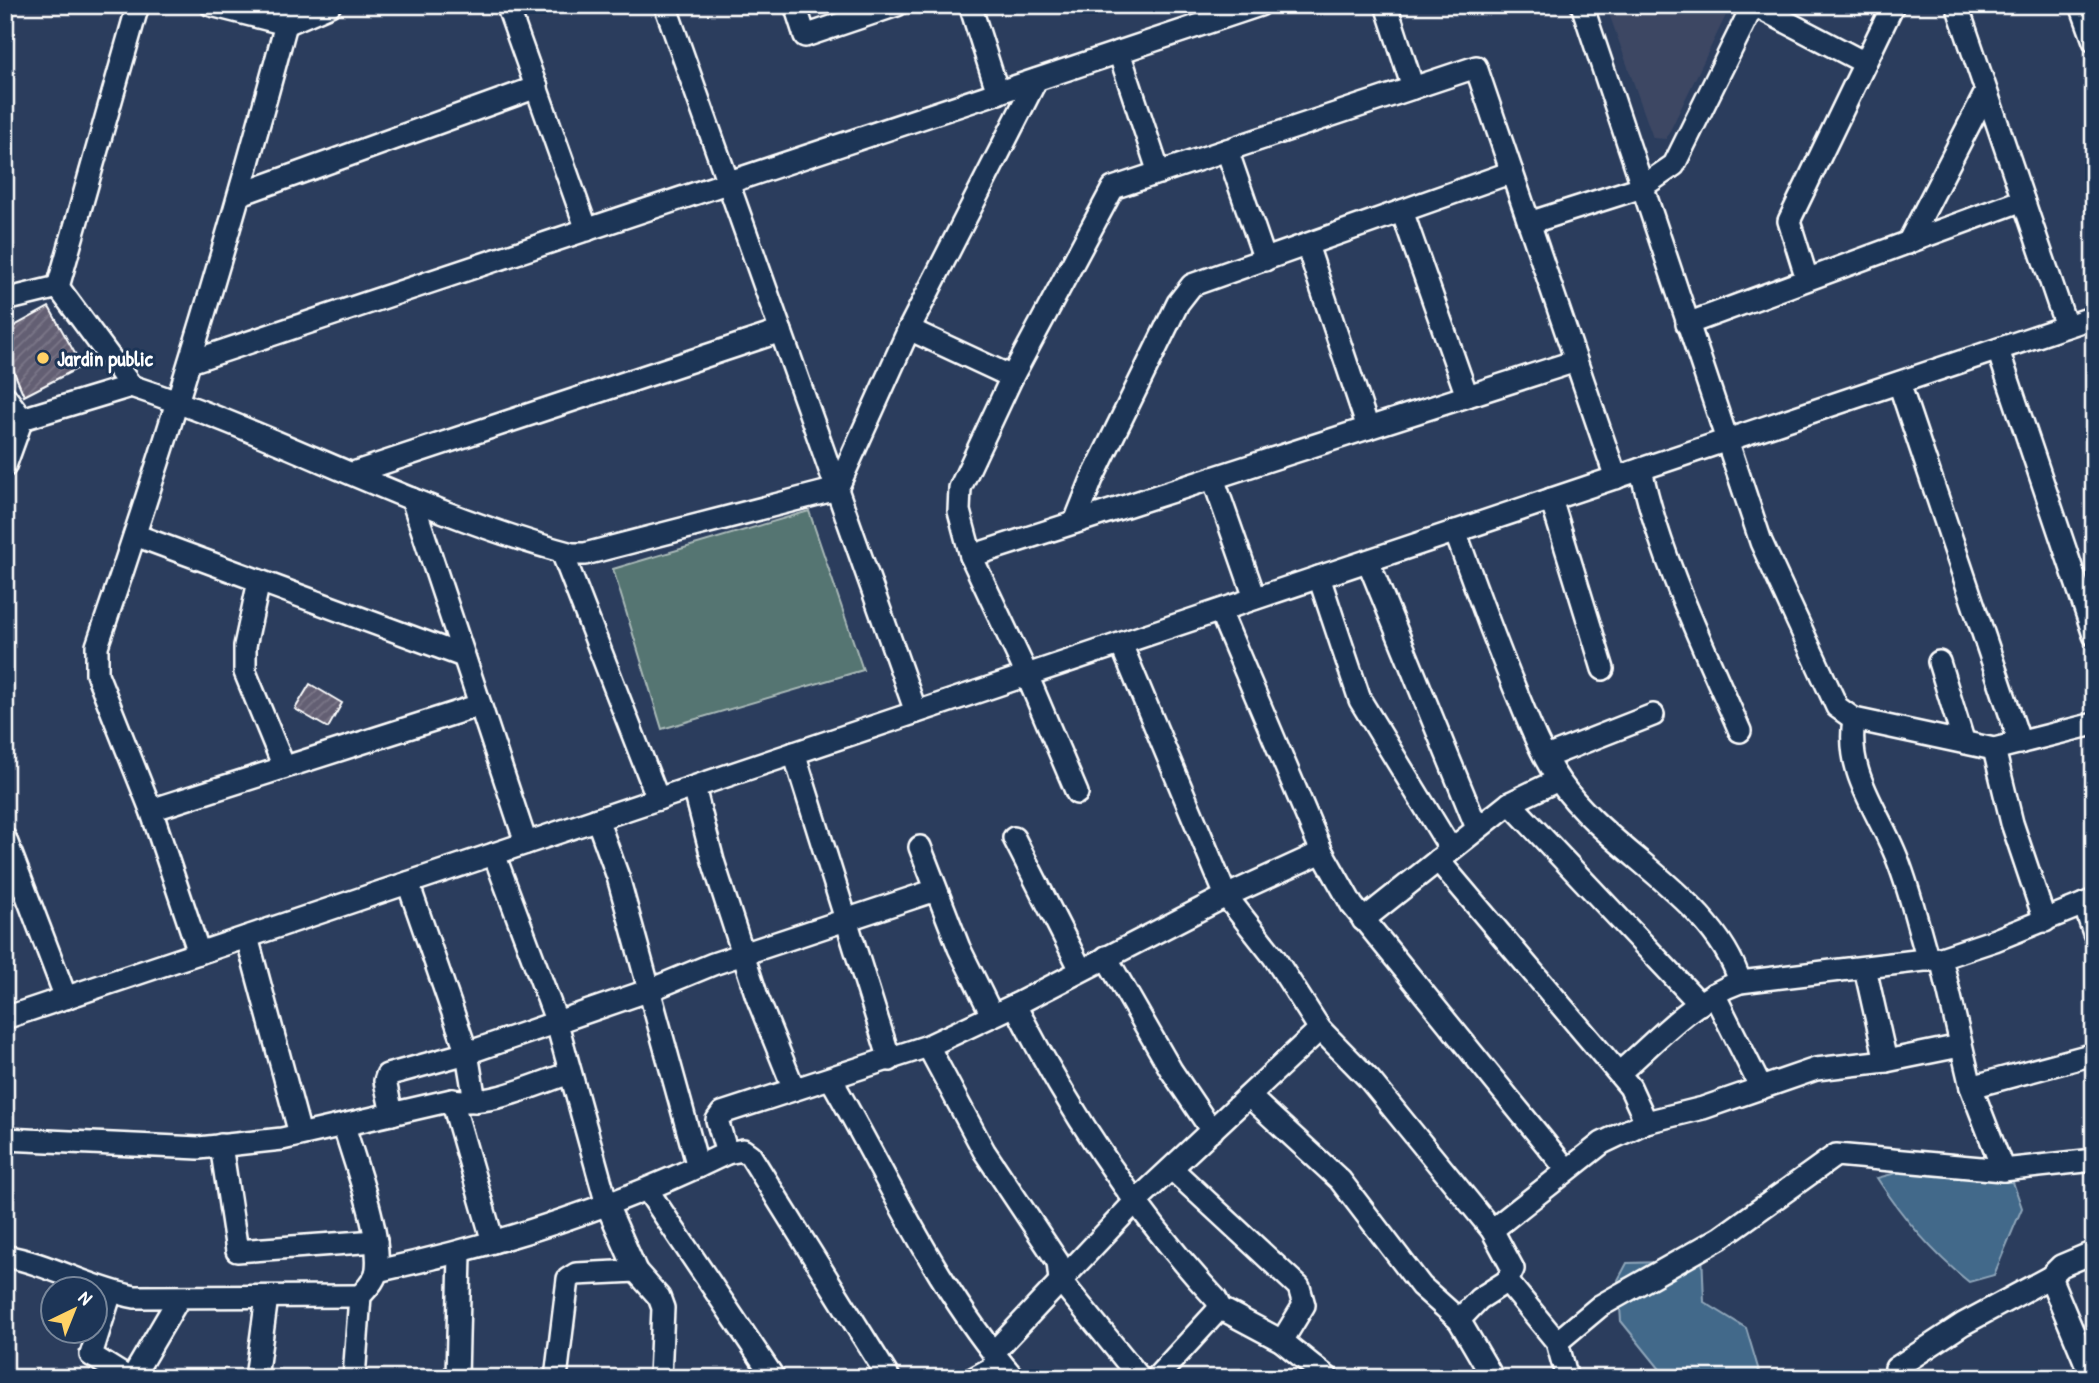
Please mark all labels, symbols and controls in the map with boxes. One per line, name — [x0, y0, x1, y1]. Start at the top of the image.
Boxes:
place label: Jardin public — [57, 344, 154, 374]
marker: Jardin public — [35, 350, 51, 366]
north arrow — [38, 1274, 108, 1344]
text: N — [73, 1285, 98, 1311]

